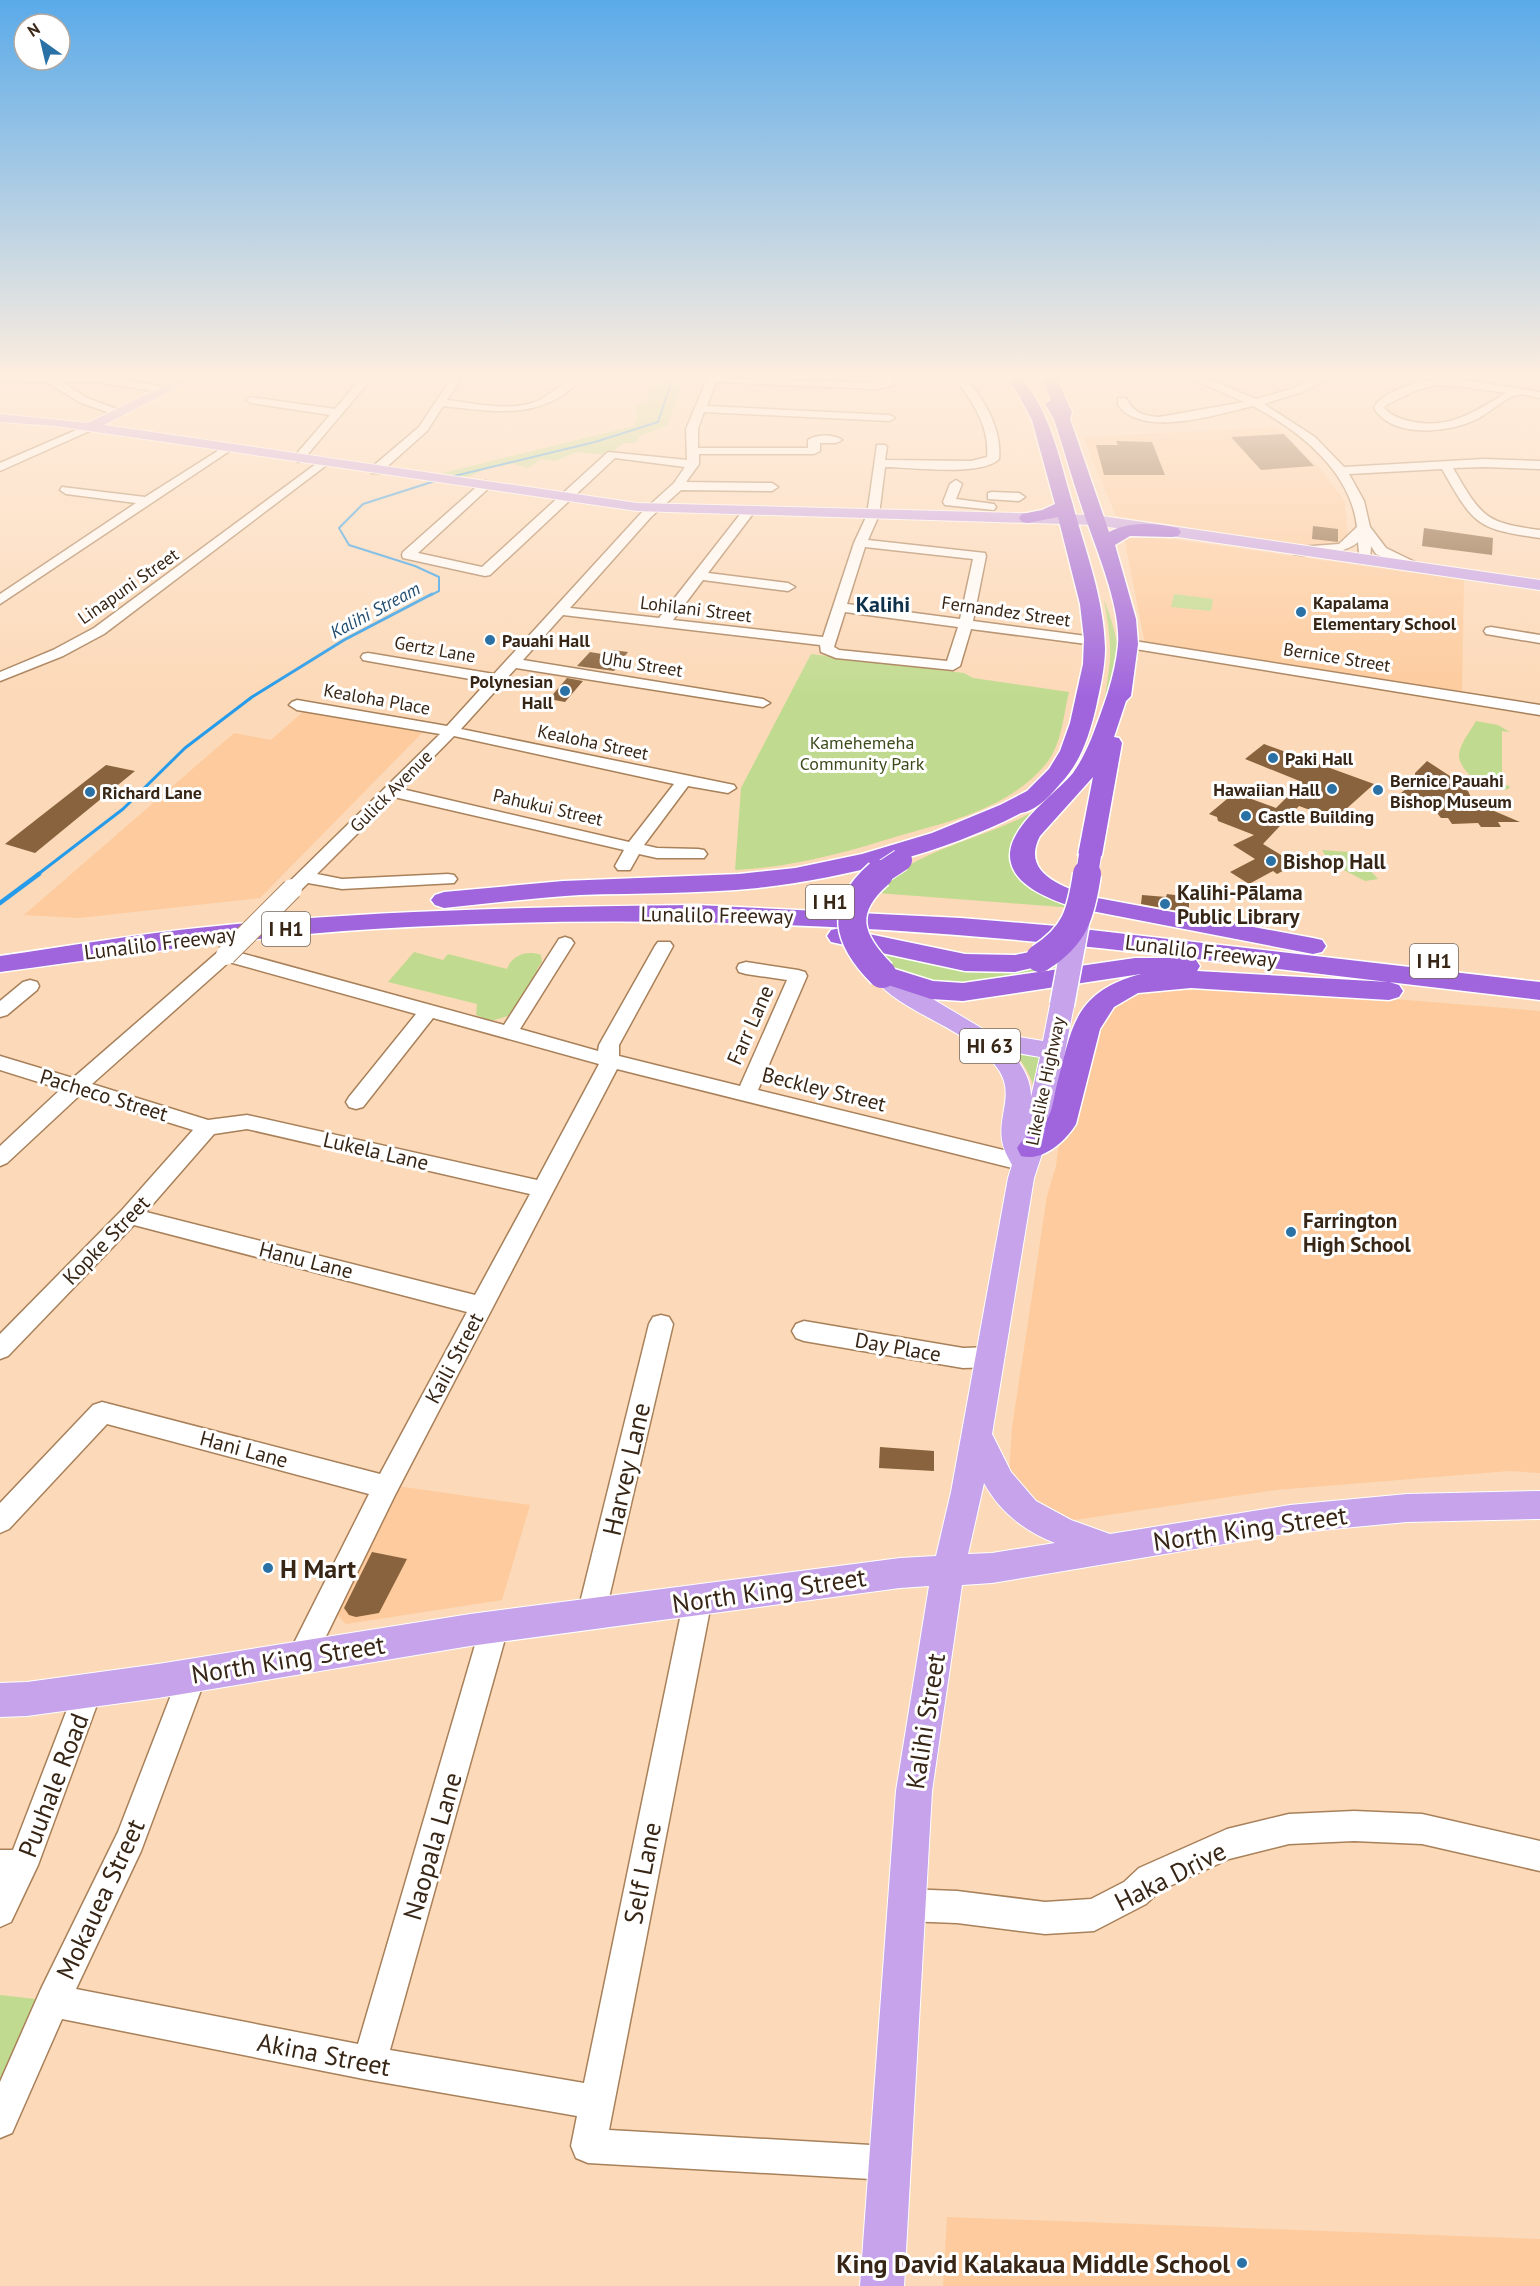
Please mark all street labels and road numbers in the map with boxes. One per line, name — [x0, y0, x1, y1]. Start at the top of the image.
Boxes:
street label: Linapuni Street — [73, 543, 183, 629]
street label: Lohilani Street — [639, 591, 753, 627]
street label: Fernandez Street — [940, 591, 1072, 631]
street label: Gertz Lane — [393, 631, 477, 667]
street label: Bernice Street — [1282, 637, 1392, 677]
street label: Uhu Street — [600, 646, 684, 682]
street label: Kealoha Place — [322, 678, 432, 720]
street label: Kealoha Street — [536, 719, 650, 765]
street label: Gulick Avenue — [345, 745, 437, 837]
street label: Pahukui Street — [491, 783, 605, 831]
road number: I H1 — [806, 885, 854, 919]
street label: Lunalilo Freeway — [640, 900, 794, 930]
road number: I H1 — [262, 912, 310, 946]
street label: Lunalilo Freeway — [82, 920, 238, 966]
street label: Lunalilo Freeway — [1123, 928, 1279, 974]
road number: I H1 — [1410, 944, 1458, 978]
street label: Farr Lane — [721, 981, 779, 1069]
street label: Likelike Highway — [1020, 1014, 1070, 1148]
road number: HI 63 — [960, 1029, 1020, 1063]
street label: Beckley Street — [759, 1061, 889, 1117]
street label: Pacheco Street — [37, 1063, 171, 1127]
street label: Lukela Lane — [321, 1126, 431, 1176]
street label: Kopke Street — [57, 1190, 155, 1290]
street label: Hanu Lane — [256, 1235, 356, 1285]
street label: Kaili Street — [419, 1308, 489, 1408]
street label: Day Place — [853, 1326, 943, 1368]
street label: Harvey Lane — [595, 1399, 657, 1539]
street label: Hani Lane — [197, 1424, 291, 1474]
street label: North King Street — [1151, 1498, 1349, 1558]
street label: North King Street — [670, 1560, 868, 1620]
street label: North King Street — [189, 1627, 387, 1691]
street label: Kalihi Street — [898, 1651, 952, 1791]
street label: Puuhale Road — [10, 1708, 96, 1862]
street label: Naopala Lane — [395, 1768, 469, 1924]
street label: Mokauea Street — [48, 1813, 152, 1985]
street label: Self Lane — [616, 1819, 668, 1927]
street label: Haka Drive — [1109, 1834, 1231, 1918]
street label: Akina Street — [255, 2025, 394, 2083]

